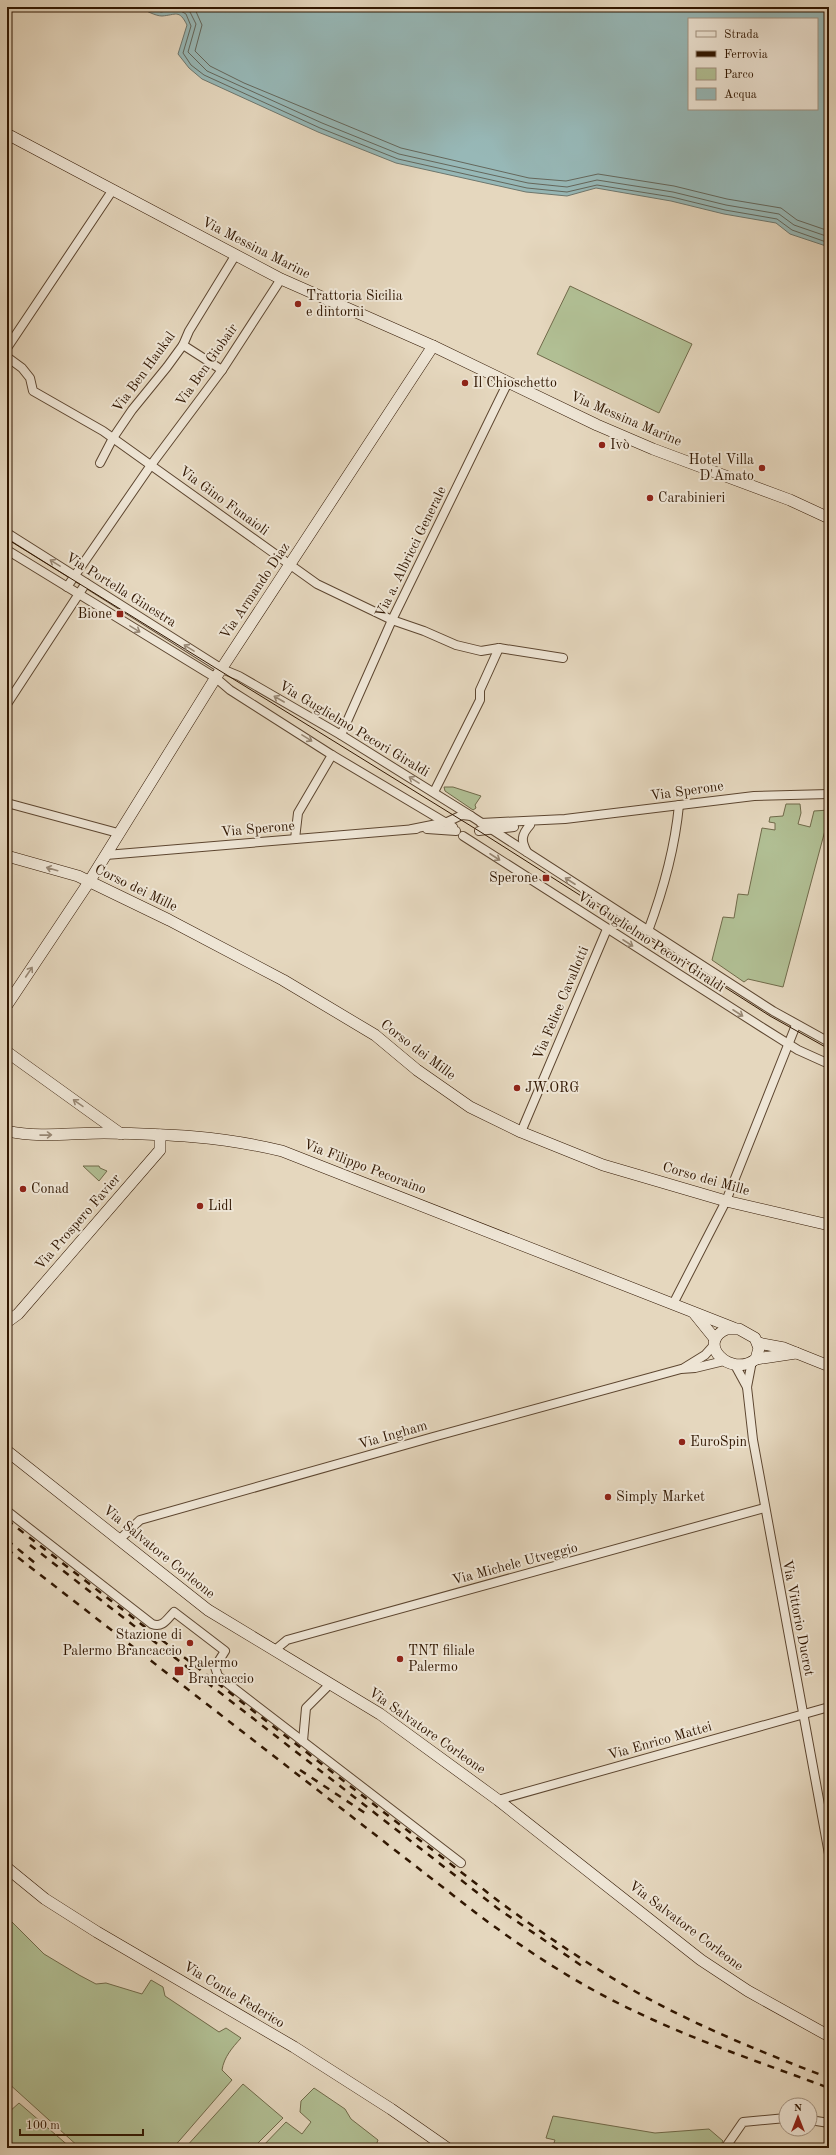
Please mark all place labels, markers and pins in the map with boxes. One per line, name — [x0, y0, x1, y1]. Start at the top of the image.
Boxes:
place label: Trattoria Sicilia e dintorni — [306, 289, 403, 319]
marker: Trattoria Sicilia e dintorni — [293, 299, 303, 309]
place label: Il Chioschetto — [473, 376, 557, 390]
marker: Il Chioschetto — [460, 378, 470, 388]
place label: Ivò — [610, 438, 630, 452]
marker: Ivò — [597, 440, 607, 450]
place label: Hotel Villa D'Amato — [689, 453, 754, 483]
marker: Hotel Villa D'Amato — [757, 463, 767, 473]
place label: Carabinieri — [658, 491, 725, 505]
marker: Carabinieri — [645, 493, 655, 503]
place label: Bione — [78, 607, 112, 621]
marker: Bione — [115, 609, 125, 619]
place label: Sperone — [489, 871, 538, 885]
marker: Sperone — [541, 873, 551, 883]
place label: JW.ORG — [525, 1081, 579, 1095]
marker: JW.ORG — [512, 1083, 522, 1093]
place label: Conad — [31, 1182, 69, 1196]
marker: Conad — [18, 1184, 28, 1194]
place label: Lidl — [208, 1199, 232, 1213]
marker: Lidl — [195, 1201, 205, 1211]
place label: EuroSpin — [690, 1435, 748, 1449]
marker: EuroSpin — [677, 1437, 687, 1447]
place label: Simply Market — [616, 1490, 705, 1504]
marker: Simply Market — [603, 1492, 613, 1502]
place label: Stazione di Palermo Brancaccio — [62, 1628, 182, 1658]
marker: Stazione di Palermo Brancaccio — [185, 1638, 195, 1648]
place label: TNT filiale Palermo — [408, 1644, 475, 1674]
marker: TNT filiale Palermo — [395, 1654, 405, 1664]
place label: Palermo Brancaccio — [188, 1656, 254, 1686]
marker: Palermo Brancaccio — [173, 1665, 185, 1677]

